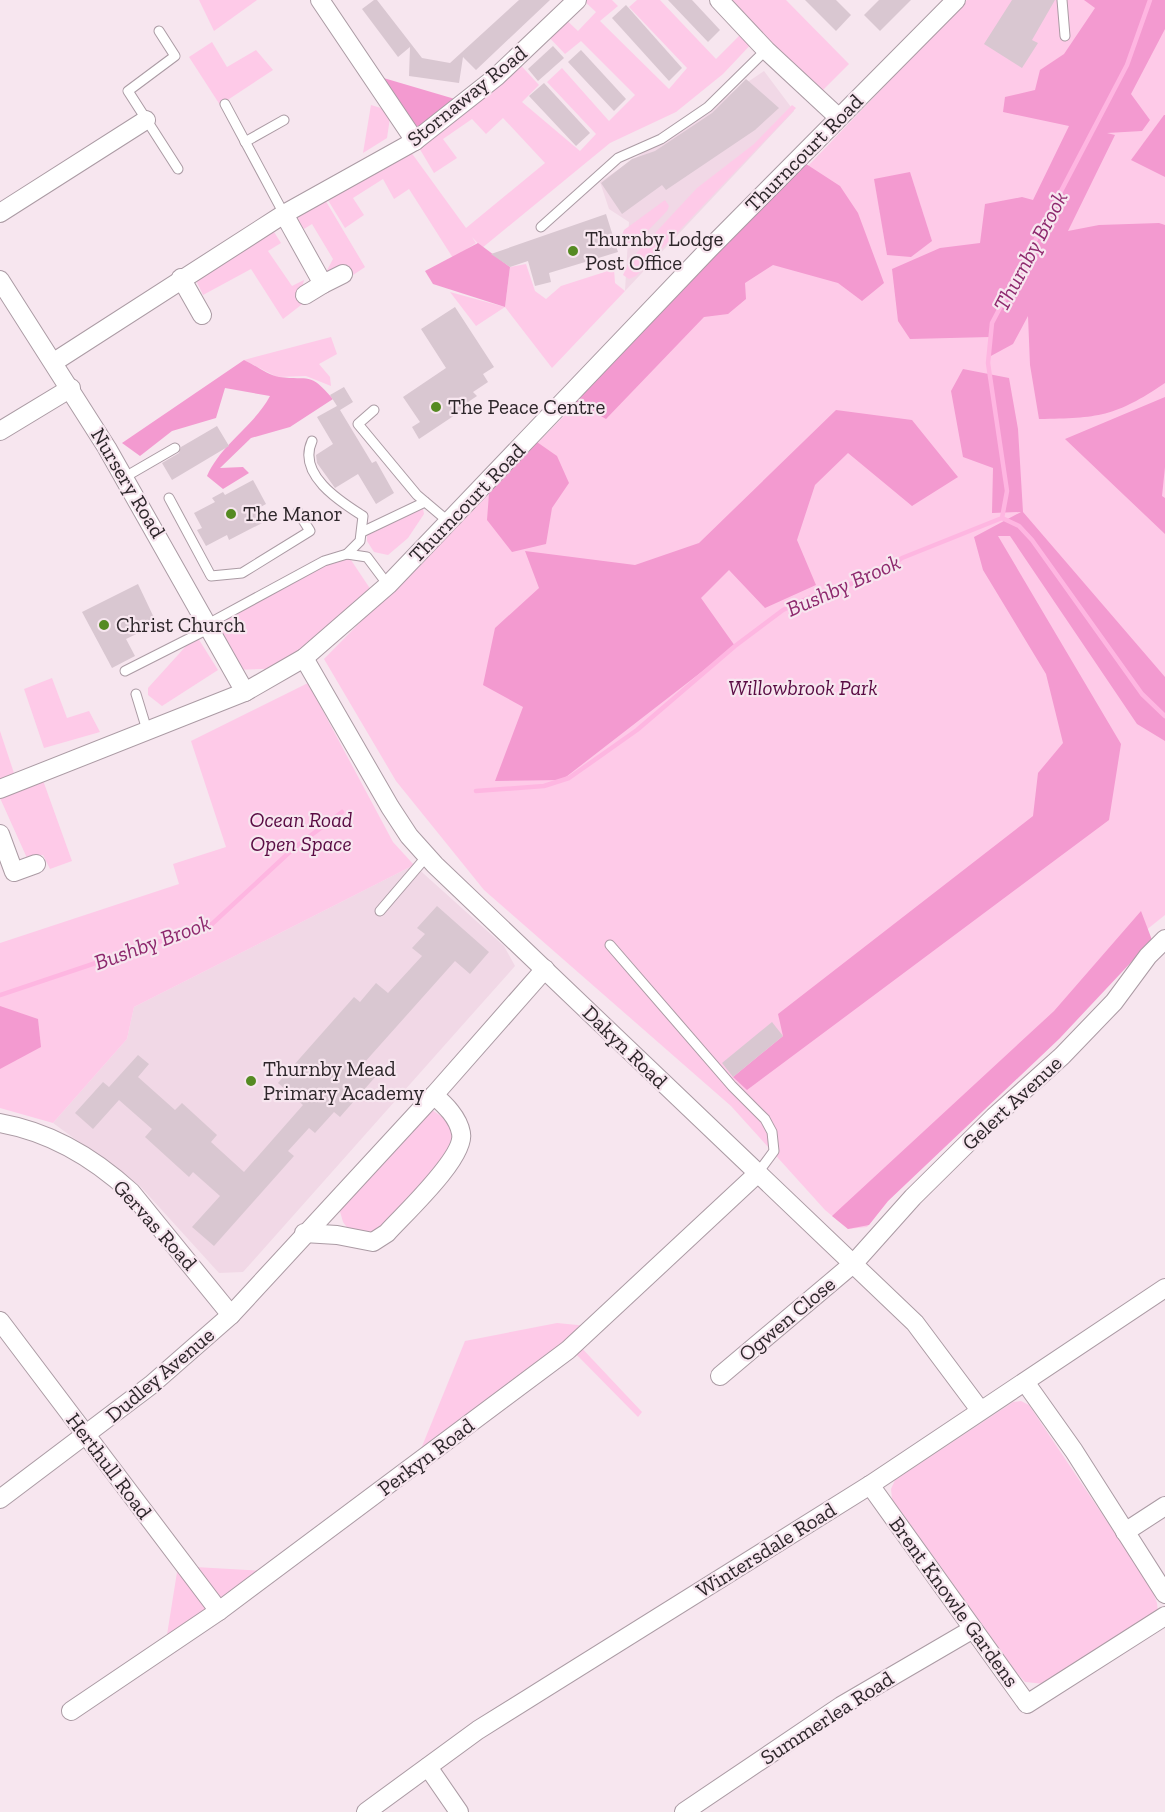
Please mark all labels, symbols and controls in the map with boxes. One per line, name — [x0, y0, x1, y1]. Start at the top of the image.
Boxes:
street label: Stornaway Road — [402, 40, 532, 151]
street label: Thurncourt Road — [740, 88, 868, 217]
water label: Thurnby Brook — [988, 186, 1073, 316]
place label: Thurnby Lodge Post Office — [585, 226, 724, 275]
marker: Thurnby Lodge Post Office — [566, 244, 580, 258]
place label: The Peace Centre — [448, 394, 605, 419]
marker: The Peace Centre — [429, 400, 443, 414]
street label: Nursery Road — [86, 423, 171, 543]
street label: Thurncourt Road — [403, 437, 530, 568]
place label: The Manor — [243, 501, 343, 526]
marker: The Manor — [224, 507, 238, 521]
water label: Bushby Brook — [782, 548, 905, 623]
place label: Christ Church — [116, 612, 245, 637]
marker: Christ Church — [97, 618, 111, 632]
park label: Willowbrook Park — [728, 675, 878, 700]
park label: Ocean Road Open Space — [249, 807, 353, 856]
water label: Bushby Brook — [90, 909, 214, 976]
street label: Dakyn Road — [578, 1000, 673, 1094]
street label: Gelert Avenue — [957, 1050, 1067, 1155]
place label: Thurnby Mead Primary Academy — [263, 1056, 424, 1105]
marker: Thurnby Mead Primary Academy — [244, 1074, 258, 1088]
street label: Gervas Road — [108, 1174, 203, 1275]
street label: Ogwen Close — [733, 1271, 840, 1366]
street label: Dudley Avenue — [100, 1322, 219, 1427]
street label: Herthull Road — [61, 1408, 158, 1524]
street label: Perkyn Road — [373, 1412, 479, 1501]
street label: Wintersdale Road — [691, 1496, 841, 1603]
street label: Brent Knowle Gardens — [884, 1512, 1025, 1692]
street label: Summerlea Road — [756, 1665, 898, 1770]

